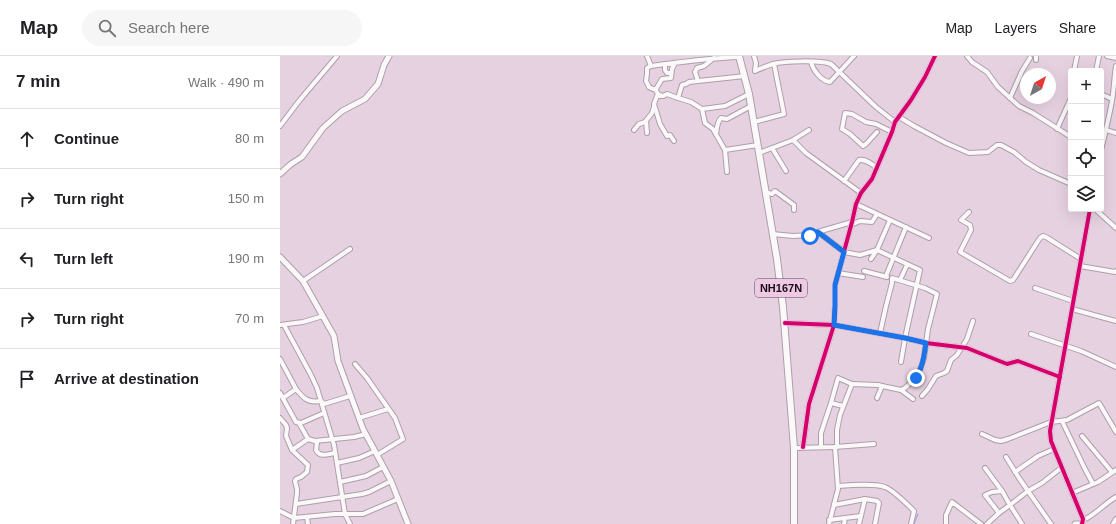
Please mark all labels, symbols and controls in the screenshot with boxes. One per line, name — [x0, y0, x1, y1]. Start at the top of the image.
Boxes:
search box — [82, 10, 362, 46]
text: Map — [20, 17, 58, 38]
icon: search — [96, 17, 118, 39]
text: Search here — [128, 19, 210, 36]
text: Map — [945, 20, 973, 36]
text: Layers — [995, 20, 1037, 36]
text: Share — [1059, 20, 1096, 36]
north arrow — [1020, 68, 1056, 104]
map controls — [1068, 68, 1104, 212]
button: + — [1068, 68, 1104, 104]
text: 7 min — [16, 72, 60, 91]
text: Walk · 490 m — [188, 75, 264, 90]
button: − — [1068, 104, 1104, 140]
icon: ahead — [16, 128, 38, 150]
text: Continue — [54, 130, 119, 147]
text: 80 m — [235, 131, 264, 146]
button: locate — [1068, 140, 1104, 176]
button: layers — [1068, 176, 1104, 212]
icon: right — [16, 188, 38, 210]
text: Turn right — [54, 190, 124, 207]
text: 150 m — [228, 191, 264, 206]
route start — [801, 227, 819, 245]
icon: left — [16, 248, 38, 270]
text: Turn left — [54, 250, 113, 267]
text: 190 m — [228, 251, 264, 266]
road number: NH167N — [755, 279, 807, 297]
icon: right — [16, 308, 38, 330]
text: Turn right — [54, 310, 124, 327]
text: 70 m — [235, 311, 264, 326]
icon: arrive — [16, 368, 38, 390]
route end — [907, 369, 925, 387]
text: Arrive at destination — [54, 370, 199, 387]

